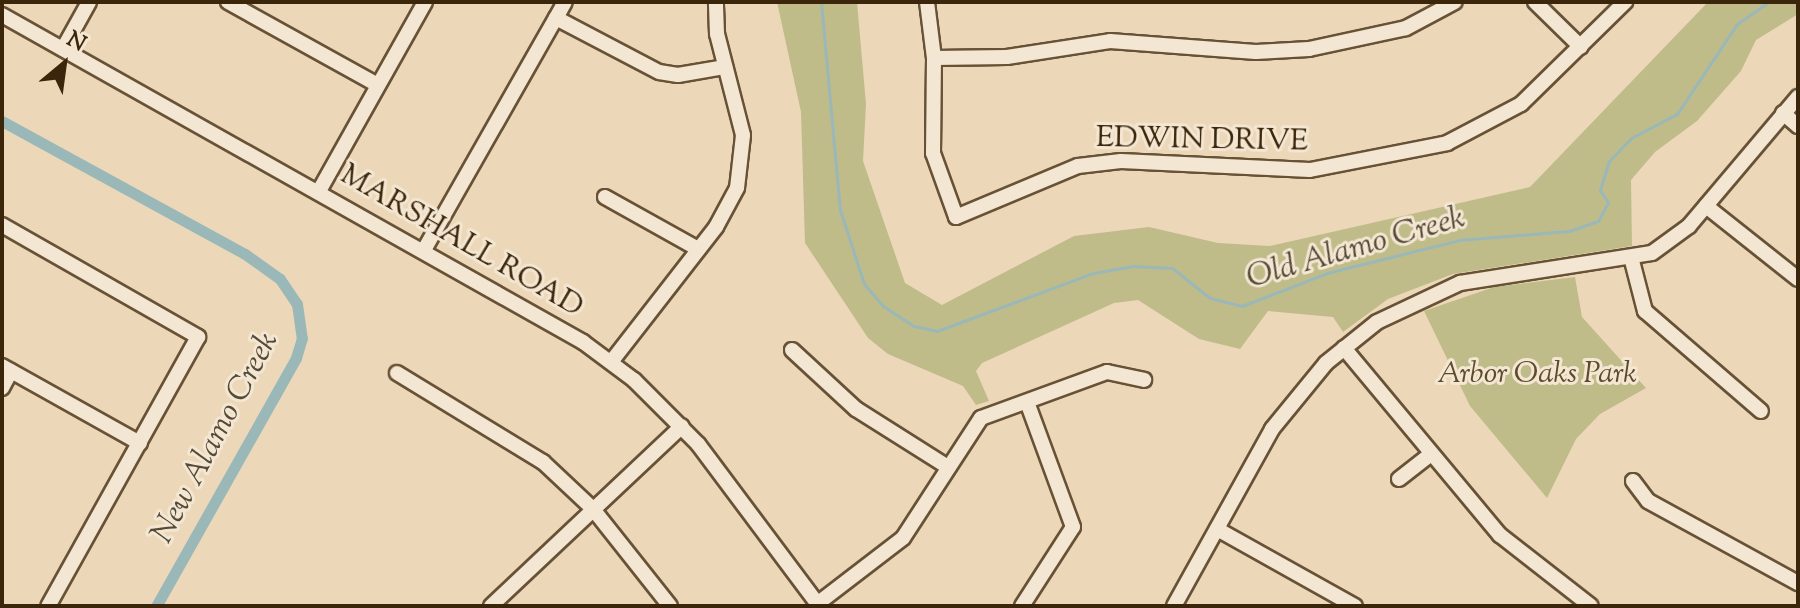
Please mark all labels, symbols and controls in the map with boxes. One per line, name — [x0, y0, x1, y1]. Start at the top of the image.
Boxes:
north arrow — [24, 24, 104, 104]
text: N — [60, 25, 91, 61]
street label: EDWIN DRIVE — [1096, 121, 1308, 161]
street label: MARSHALL ROAD — [333, 158, 589, 326]
water label: Old Alamo Creek — [1243, 200, 1469, 298]
water label: New Alamo Creek — [144, 326, 288, 550]
park label: Arbor Oaks Park — [1437, 357, 1637, 393]

